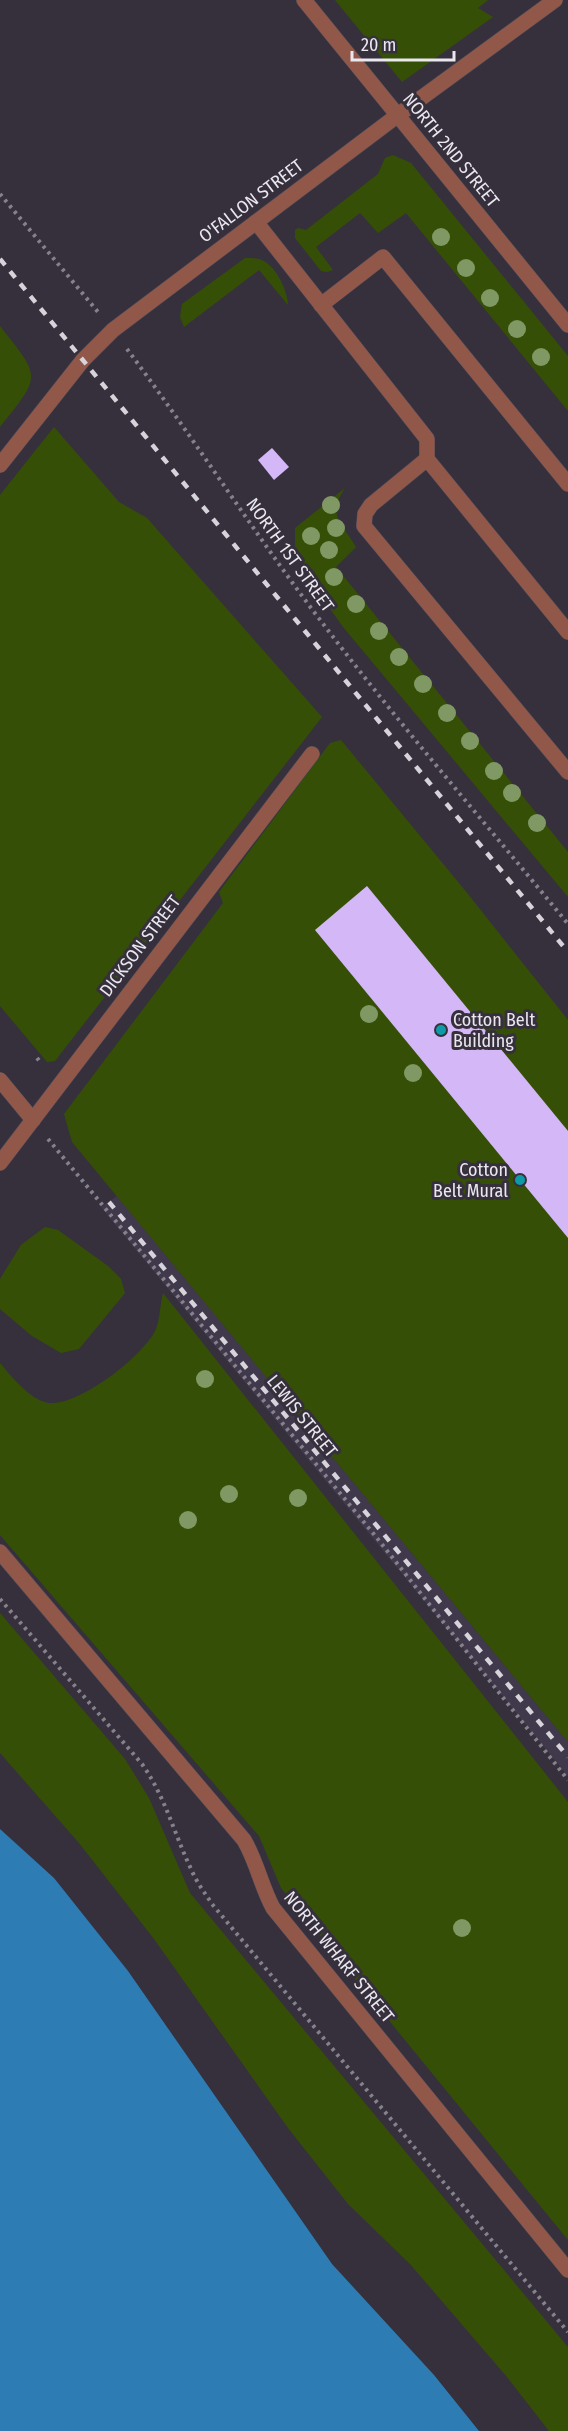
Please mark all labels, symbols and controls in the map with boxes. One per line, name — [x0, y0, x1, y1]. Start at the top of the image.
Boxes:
scale bar — [352, 24, 454, 62]
text: 20 m — [361, 34, 396, 56]
street label: NORTH 2ND STREET — [398, 88, 504, 212]
street label: O'FALLON STREET — [195, 154, 308, 247]
street label: NORTH 1ST STREET — [241, 494, 339, 617]
street label: DICKSON STREET — [95, 891, 186, 1001]
place label: Cotton Belt Building — [453, 1009, 535, 1052]
marker: Cotton Belt Building — [434, 1023, 448, 1037]
place label: Cotton Belt Mural — [433, 1159, 508, 1202]
marker: Cotton Belt Mural — [513, 1173, 527, 1187]
street label: LEWIS STREET — [262, 1370, 342, 1462]
street label: NORTH WHARF STREET — [279, 1887, 399, 2028]

